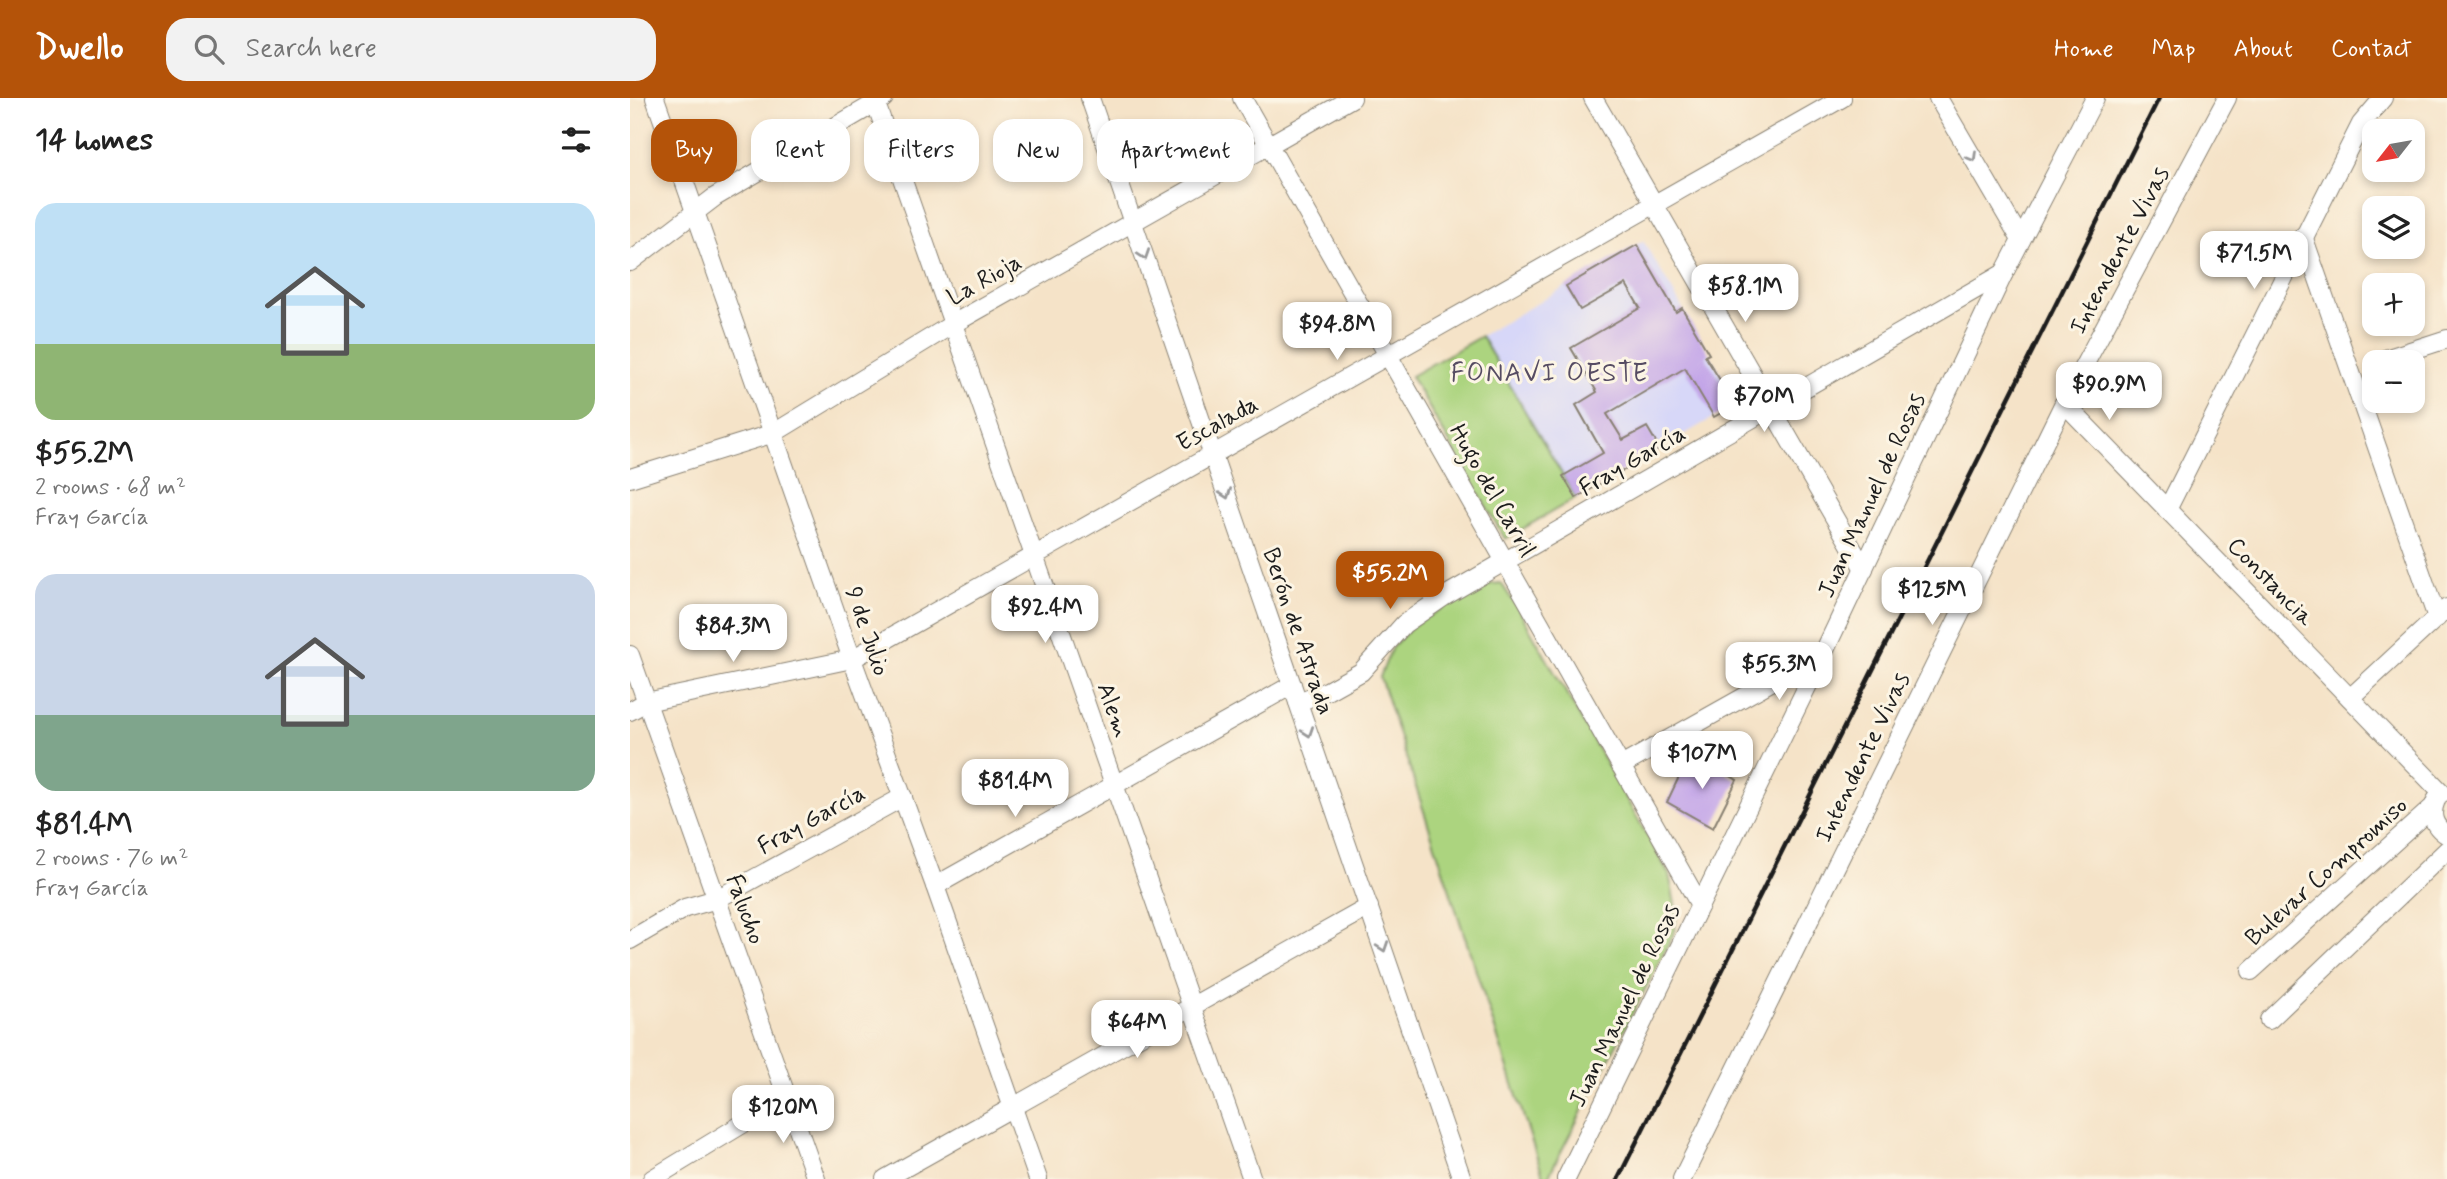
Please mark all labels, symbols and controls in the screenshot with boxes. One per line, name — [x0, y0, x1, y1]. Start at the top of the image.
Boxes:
search box — [166, 18, 656, 81]
text: Dwello — [35, 27, 124, 71]
icon: search — [190, 30, 228, 68]
text: Search here — [246, 32, 377, 66]
text: Home — [2054, 34, 2114, 65]
text: Map — [2152, 34, 2196, 65]
text: About — [2234, 34, 2293, 65]
text: Contact — [2331, 34, 2412, 65]
chip: Buy — [651, 119, 737, 182]
chip: Rent — [751, 119, 850, 182]
chip: Filters — [864, 119, 979, 182]
chip: New — [993, 119, 1083, 182]
chip: Apartment — [1097, 119, 1254, 182]
north arrow — [2362, 119, 2426, 182]
map controls — [2362, 119, 2425, 413]
text: 14 homes — [35, 121, 153, 160]
icon: filters — [557, 121, 595, 159]
one-way arrow — [1964, 149, 1977, 162]
street label: Intendente Vivas — [2063, 162, 2177, 340]
button: layers — [2362, 196, 2425, 259]
pin: $71.5M — [2197, 232, 2311, 291]
text: $71.5M — [2216, 239, 2292, 269]
street label: La Rioja — [942, 247, 1028, 314]
icon: home — [252, 248, 378, 374]
one-way arrow — [1136, 249, 1150, 261]
pin: $58.1M — [1688, 264, 1802, 324]
text: $58.1M — [1707, 272, 1783, 302]
button: + — [2362, 273, 2425, 336]
pin: $94.8M — [1280, 302, 1394, 362]
text: $94.8M — [1299, 310, 1375, 340]
button: − — [2362, 350, 2425, 413]
district label: FONAVI OESTE — [1451, 357, 1649, 391]
pin: $90.9M — [2052, 362, 2166, 422]
text: $90.9M — [2072, 370, 2146, 400]
pin: $70M — [1723, 374, 1805, 434]
text: $70M — [1734, 382, 1794, 412]
street label: Juan Manuel de Rosas — [1811, 388, 1933, 603]
street label: Escalada — [1171, 389, 1264, 459]
street label: Fray García — [1574, 418, 1692, 504]
street label: Hugo del Carril — [1439, 419, 1542, 564]
text: $55.2M — [35, 434, 134, 473]
text: 2 rooms · 68 m² — [35, 473, 186, 503]
one-way arrow — [1218, 487, 1232, 499]
text: Fray García — [35, 503, 149, 533]
street label: Constancia — [2220, 531, 2321, 634]
street label: Berón de Astrada — [1255, 544, 1341, 719]
pin: $55.2M — [1333, 552, 1447, 611]
text: $55.2M — [1352, 559, 1428, 589]
pin: $125M — [1883, 568, 1981, 627]
text: $125M — [1898, 575, 1966, 605]
street label: 9 de Julio — [837, 583, 896, 680]
pin: $92.4M — [988, 586, 1102, 645]
text: $92.4M — [1007, 593, 1083, 623]
pin: $84.3M — [676, 604, 790, 664]
text: $84.3M — [695, 612, 771, 642]
icon: home — [252, 619, 378, 745]
pin: $55.3M — [1722, 642, 1836, 702]
text: $55.3M — [1742, 650, 1816, 680]
street label: Intendente Vivas — [1809, 668, 1918, 848]
street label: Alem — [1089, 679, 1136, 742]
one-way arrow — [1300, 725, 1314, 737]
pin: $107M — [1653, 732, 1751, 791]
text: $107M — [1667, 739, 1737, 769]
pin: $81.4M — [958, 760, 1072, 819]
text: $81.4M — [978, 767, 1052, 797]
street label: Fray García — [752, 778, 871, 863]
street label: Bulevar Compromiso — [2239, 791, 2415, 953]
text: $81.4M — [35, 805, 133, 844]
text: 2 rooms · 76 m² — [35, 844, 188, 874]
street label: Falucho — [718, 870, 771, 949]
text: Fray García — [35, 874, 149, 904]
street label: Juan Manuel de Rosas — [1563, 899, 1688, 1113]
one-way arrow — [1375, 940, 1389, 952]
pin: $64M — [1096, 1000, 1178, 1060]
text: $64M — [1107, 1008, 1167, 1038]
pin: $120M — [734, 1086, 832, 1145]
text: $120M — [748, 1093, 818, 1123]

